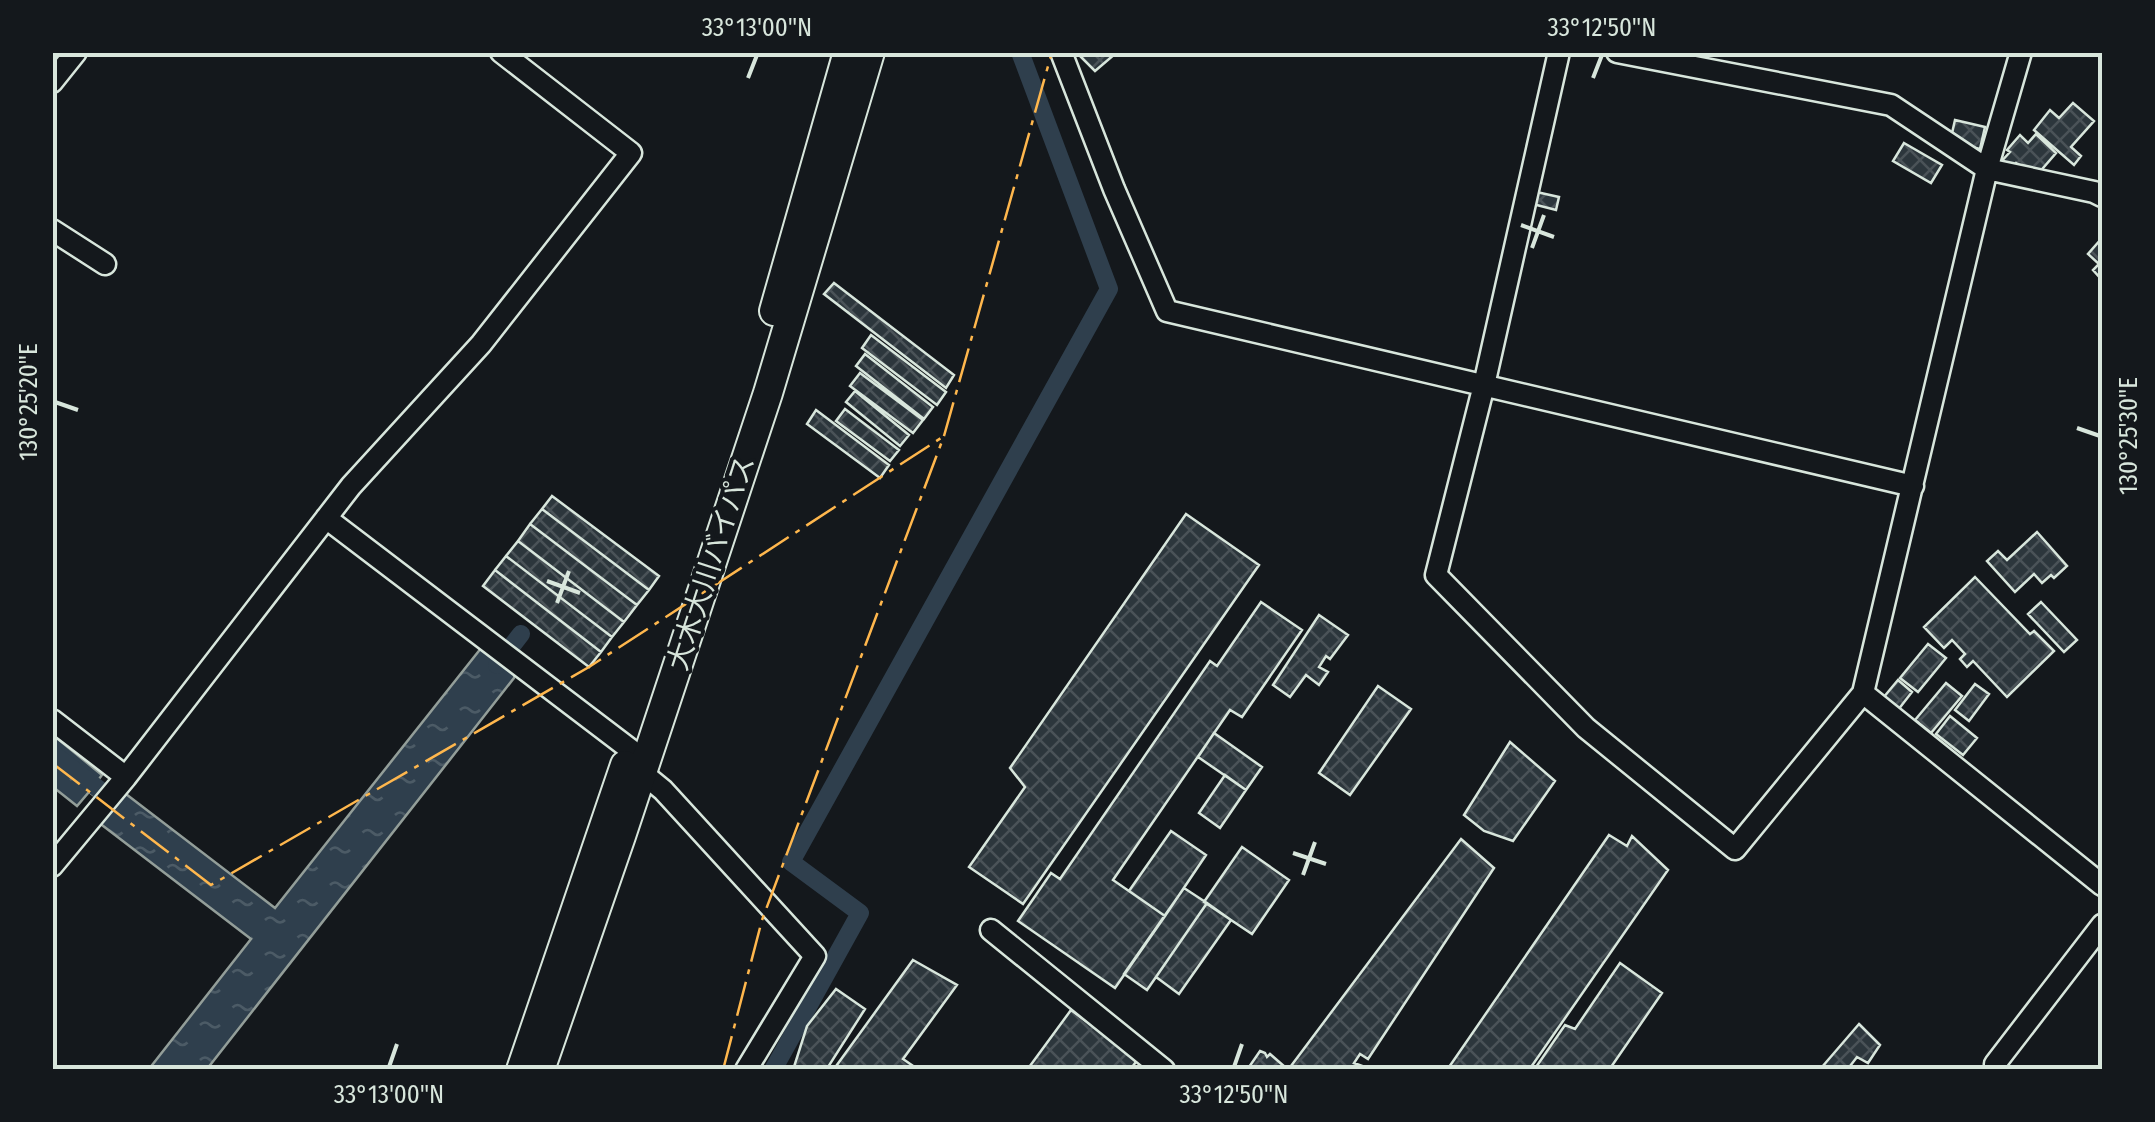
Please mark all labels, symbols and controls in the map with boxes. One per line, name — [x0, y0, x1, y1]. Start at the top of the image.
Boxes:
text: 33°13'00"N — [702, 13, 812, 43]
text: 33°12'50"N — [1548, 13, 1656, 43]
text: 130°25'20"E — [14, 343, 44, 461]
text: 130°25'30"E — [2114, 377, 2144, 495]
street label: 大木大川バイパス — [661, 452, 761, 674]
text: 33°13'00"N — [334, 1080, 444, 1110]
text: 33°12'50"N — [1180, 1080, 1288, 1110]

